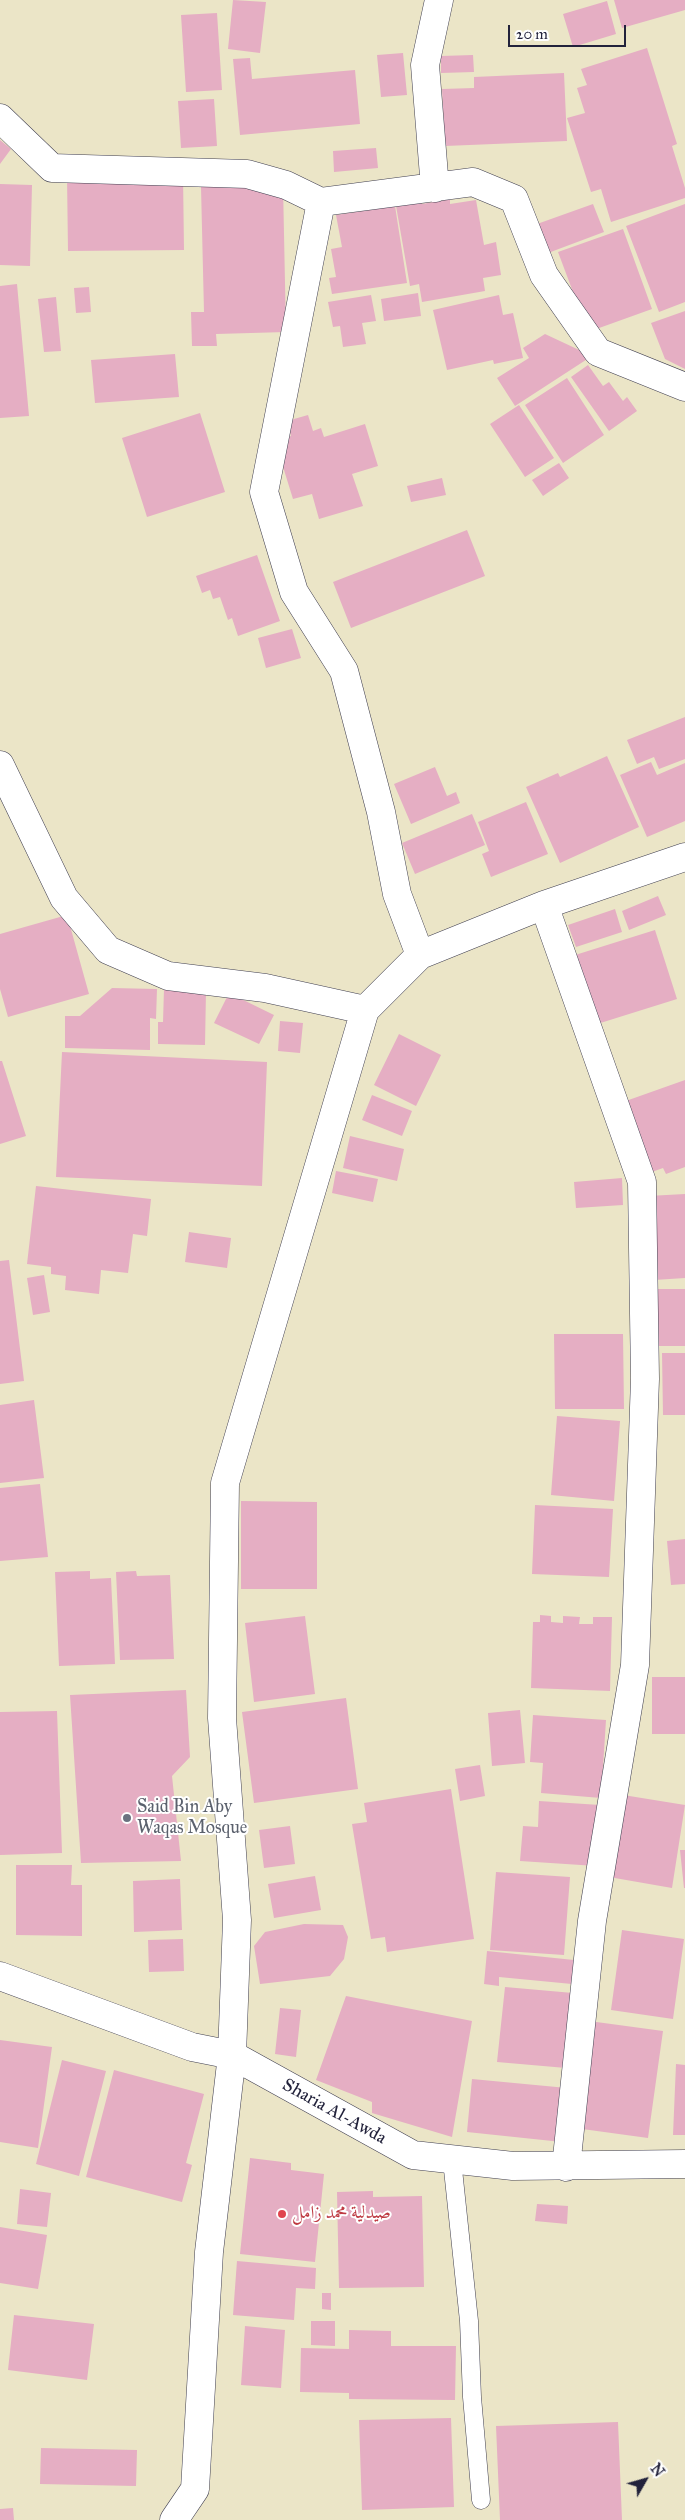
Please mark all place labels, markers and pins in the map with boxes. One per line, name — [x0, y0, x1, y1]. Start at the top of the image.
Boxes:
place label: Said Bin Aby Waqas Mosque — [137, 1797, 247, 1840]
marker: Said Bin Aby Waqas Mosque — [121, 1812, 133, 1824]
place label: صيدلية محمد زامل — [292, 2203, 391, 2225]
marker: صيدلية محمد زامل — [276, 2208, 288, 2220]

